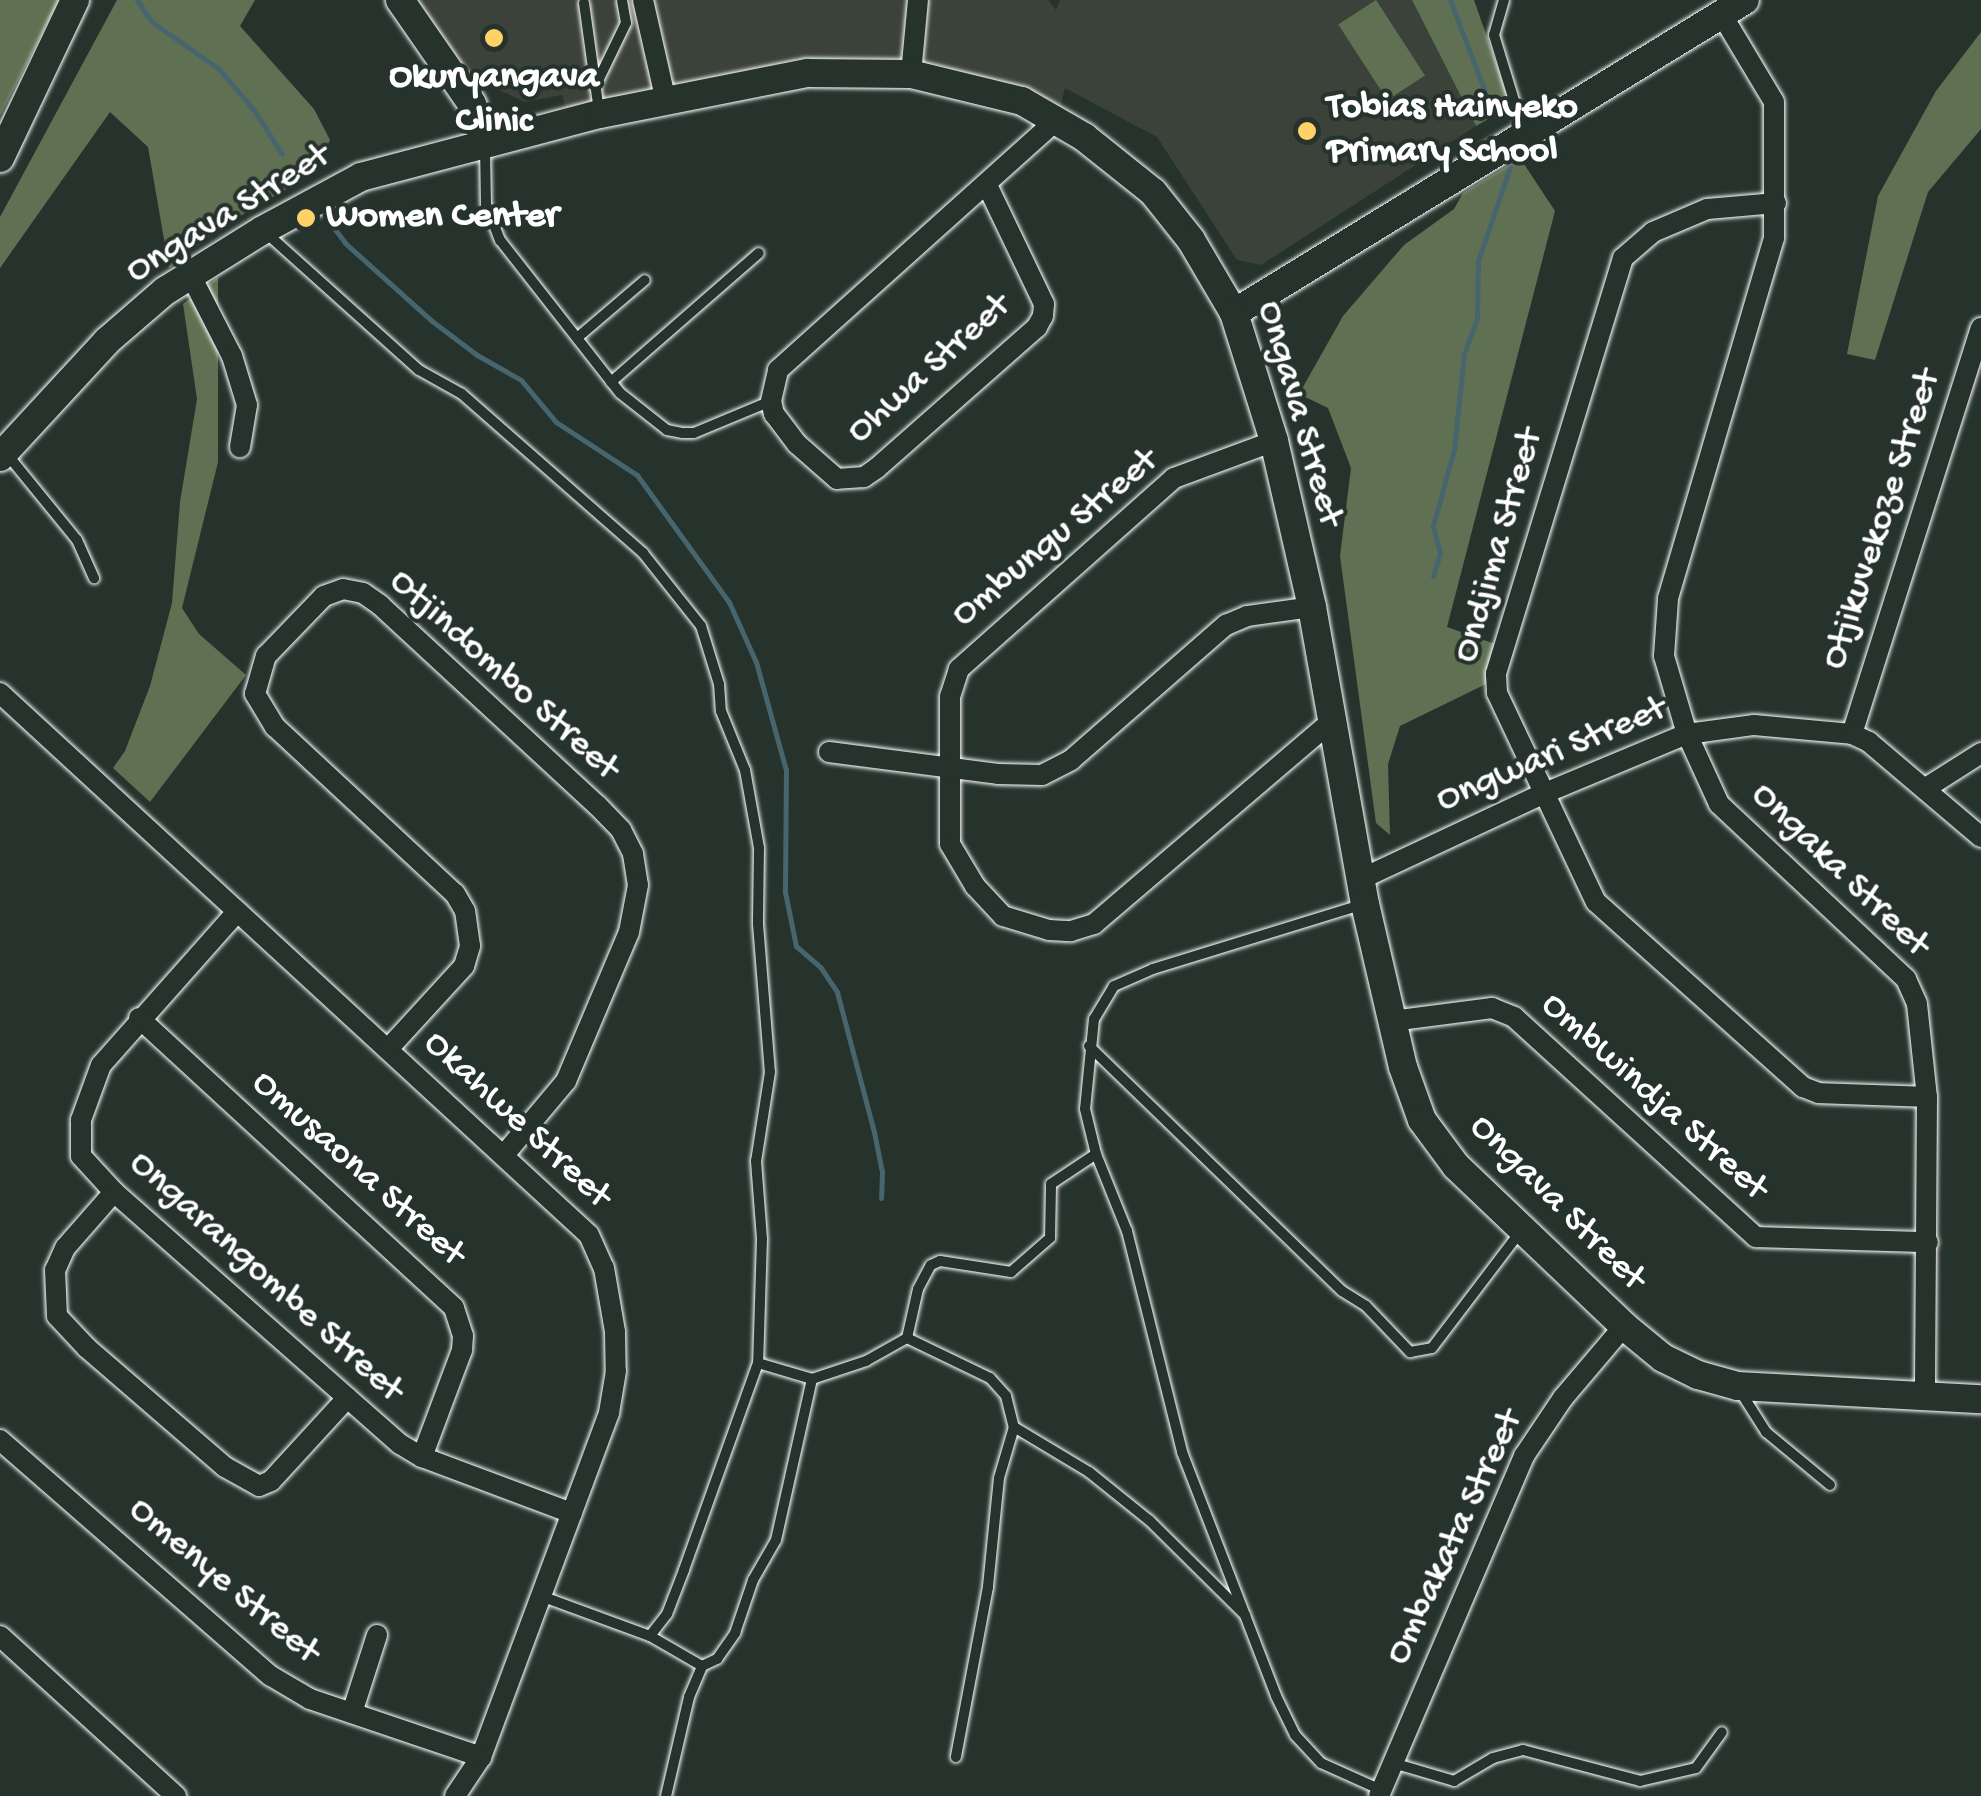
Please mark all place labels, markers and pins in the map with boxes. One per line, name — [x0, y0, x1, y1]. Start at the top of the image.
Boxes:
marker: Okuryangava Clinic — [481, 25, 507, 51]
place label: Okuryangava Clinic — [389, 56, 599, 146]
place label: Tobias Hainyeko Primary School — [1327, 86, 1578, 175]
marker: Tobias Hainyeko Primary School — [1296, 120, 1318, 142]
place label: Women Center — [326, 195, 559, 241]
marker: Women Center — [295, 207, 317, 229]

